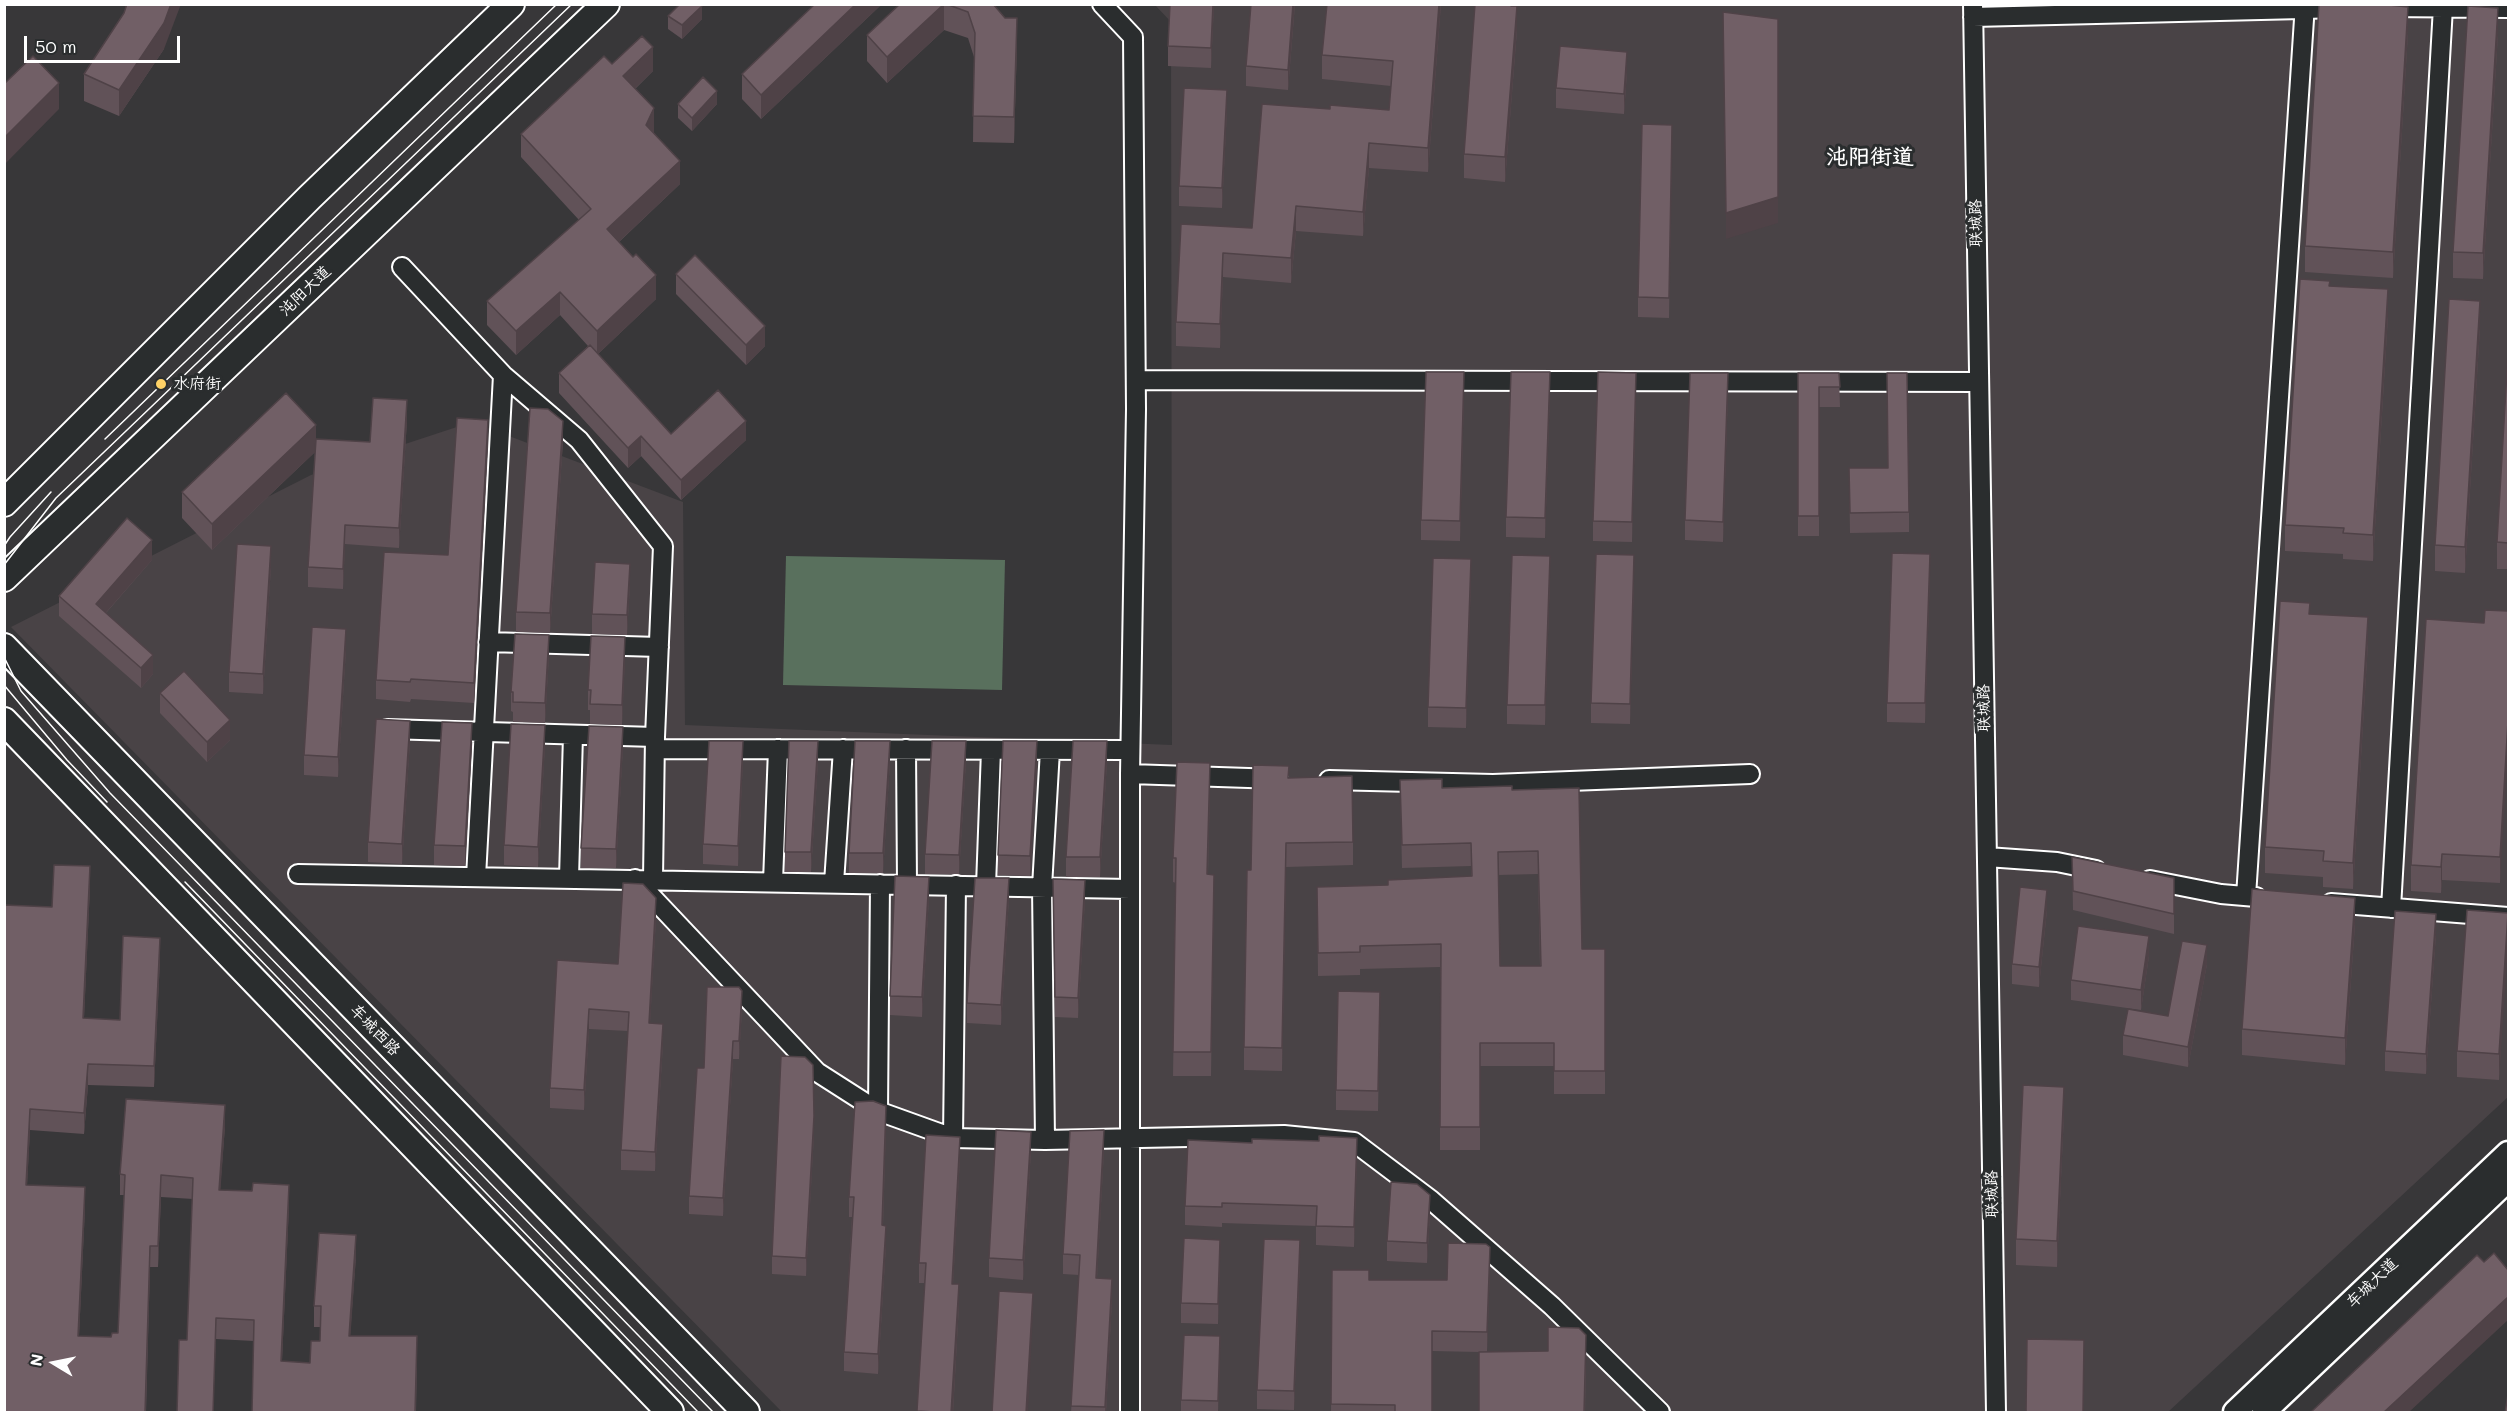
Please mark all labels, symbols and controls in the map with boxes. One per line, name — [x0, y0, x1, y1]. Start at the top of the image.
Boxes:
scale bar — [27, 24, 183, 62]
text: 50 m — [35, 34, 77, 58]
district label: 沌阳街道 — [1826, 144, 1914, 170]
street label: 联城路 — [1966, 199, 1986, 247]
street label: 沌阳大道 — [275, 262, 335, 320]
place label: 水府街 — [173, 374, 221, 394]
marker: 水府街 — [154, 377, 168, 391]
street label: 联城路 — [1974, 684, 1994, 732]
street label: 车城西路 — [346, 1000, 404, 1060]
street label: 联城路 — [1982, 1170, 2002, 1218]
street label: 车城大道 — [2342, 1254, 2402, 1312]
north arrow — [24, 1333, 84, 1393]
text: N — [24, 1352, 47, 1368]

